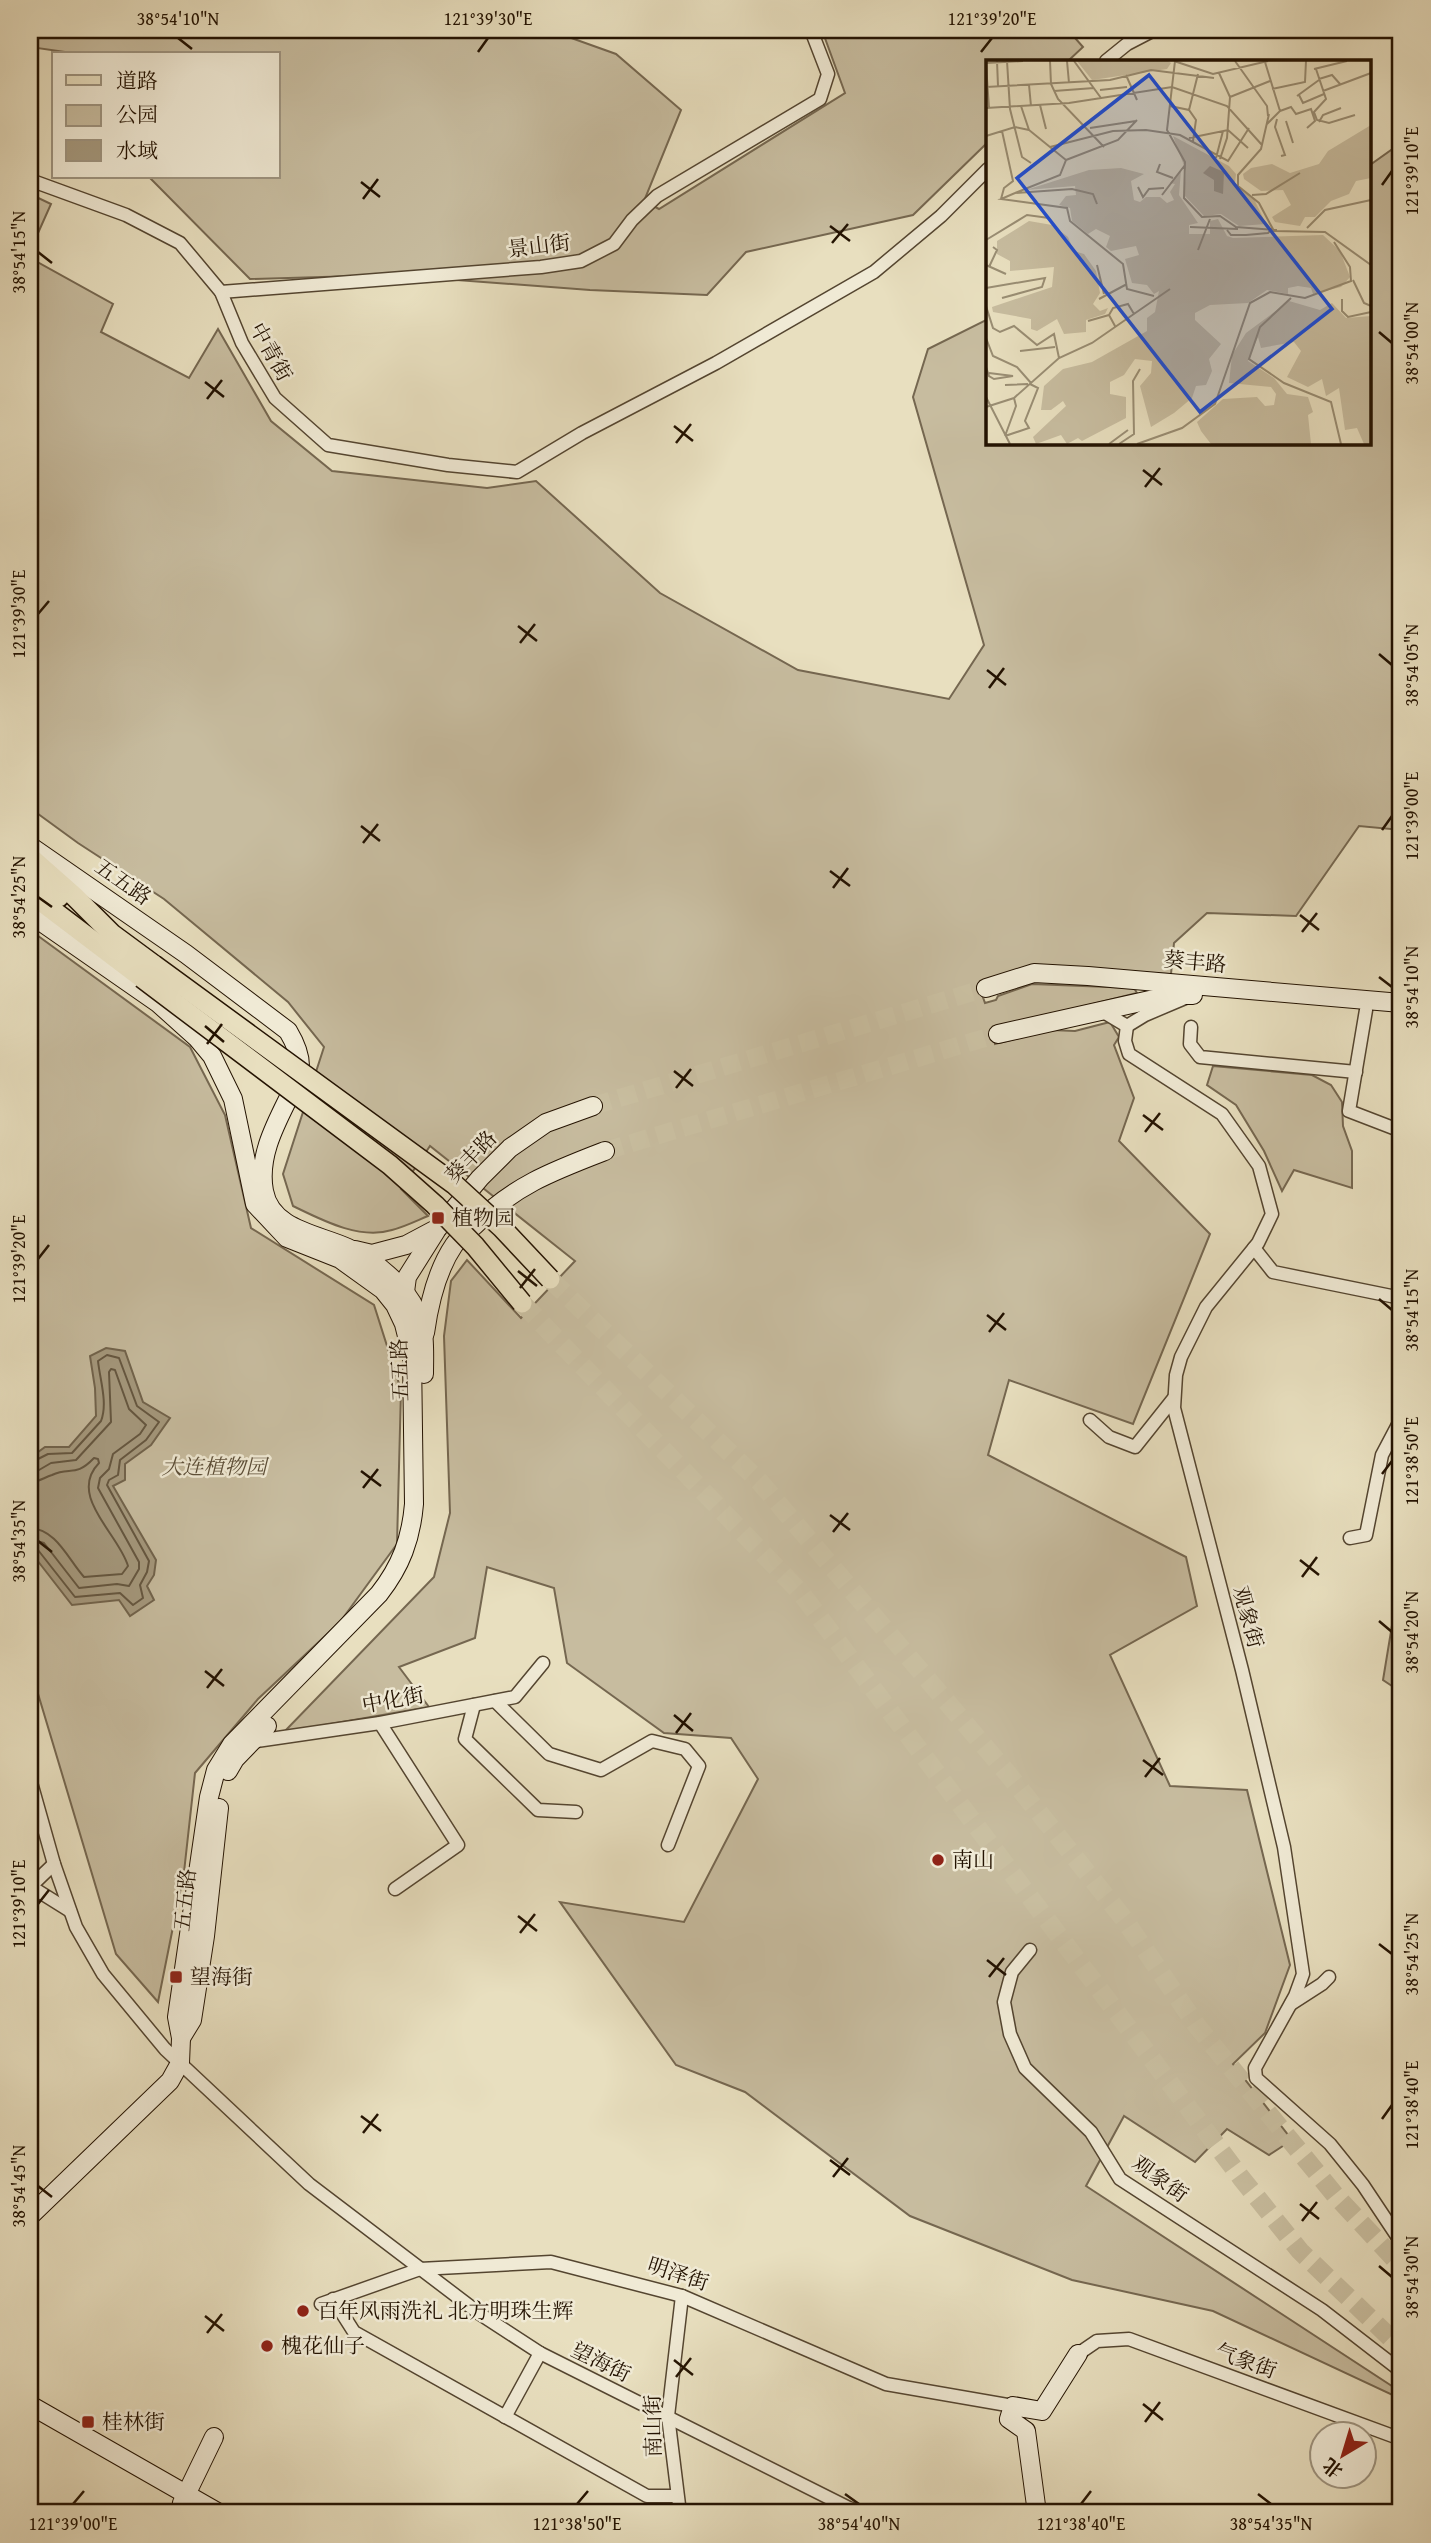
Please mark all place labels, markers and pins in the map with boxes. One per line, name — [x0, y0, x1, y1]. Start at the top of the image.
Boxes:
place label: 植物园 — [452, 1202, 515, 1233]
marker: 植物园 — [430, 1210, 446, 1226]
place label: 南山 — [952, 1844, 994, 1875]
marker: 南山 — [930, 1852, 946, 1868]
place label: 望海街 — [190, 1961, 253, 1992]
marker: 望海街 — [168, 1969, 184, 1985]
place label: 百年风雨洗礼 北方明珠生辉 — [317, 2295, 574, 2326]
marker: 百年风雨洗礼 北方明珠生辉 — [295, 2303, 311, 2319]
place label: 槐花仙子 — [281, 2330, 365, 2361]
marker: 槐花仙子 — [259, 2338, 275, 2354]
place label: 桂林街 — [102, 2406, 165, 2437]
marker: 桂林街 — [80, 2414, 96, 2430]

